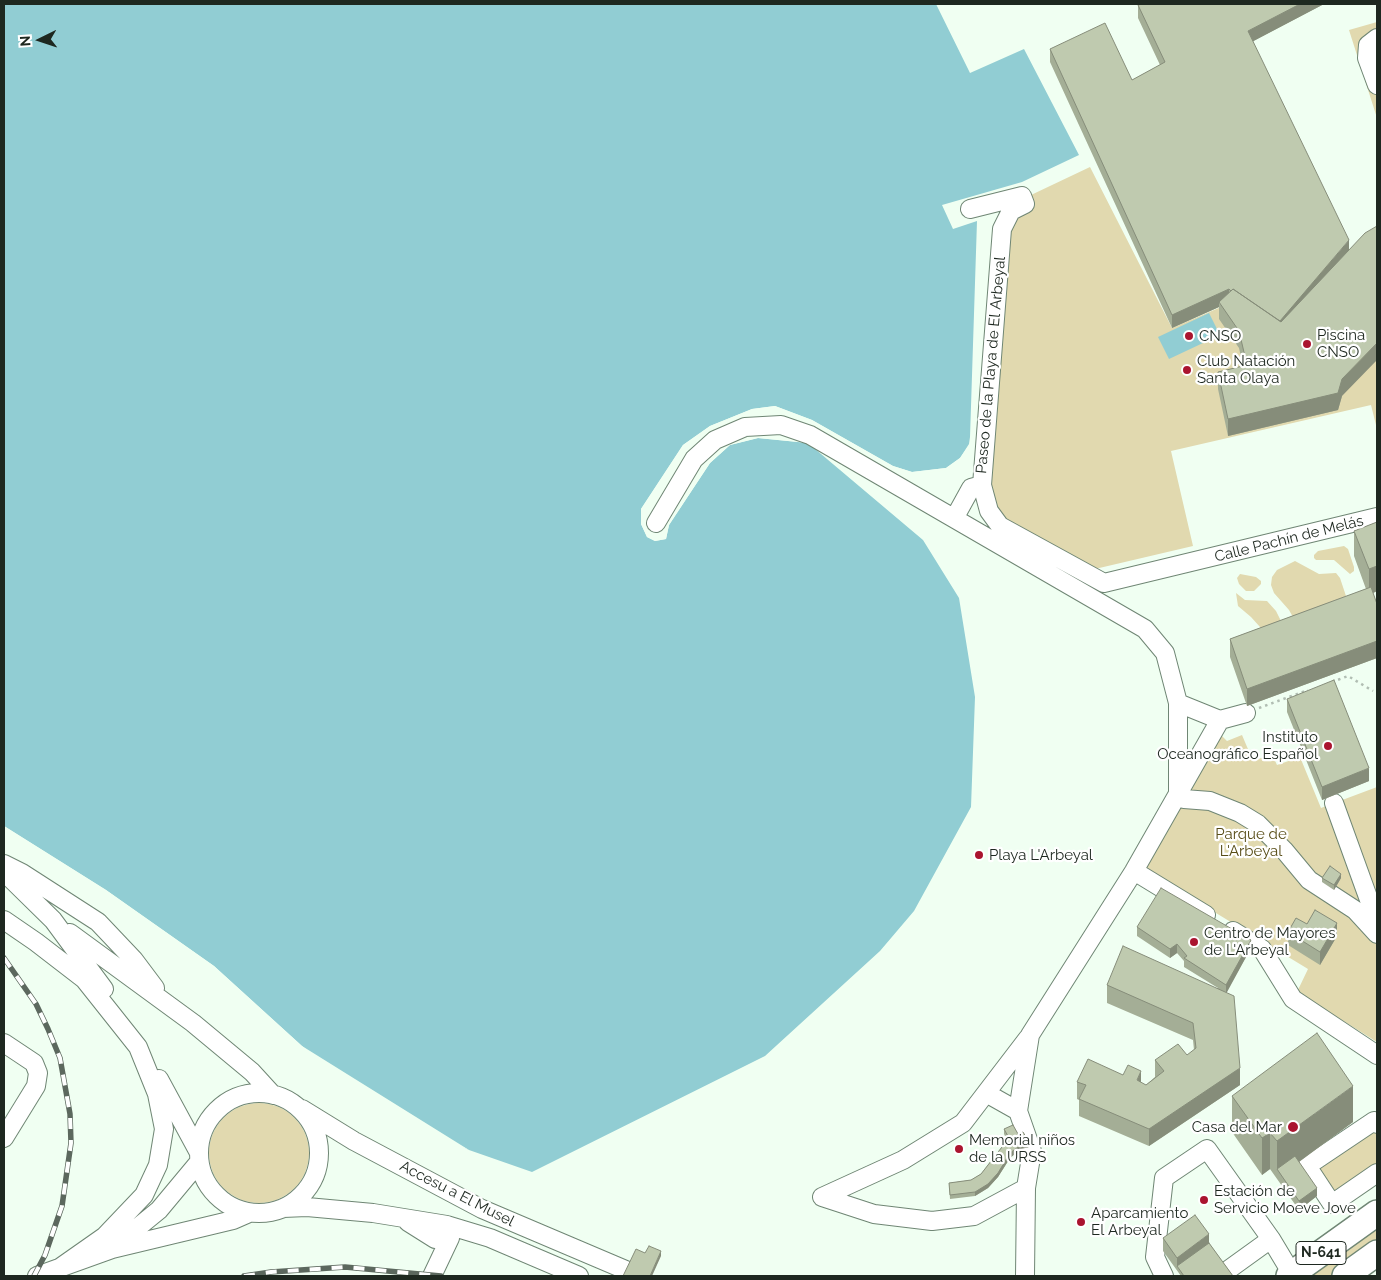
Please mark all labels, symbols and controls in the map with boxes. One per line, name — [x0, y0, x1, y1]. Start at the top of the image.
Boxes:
north arrow — [15, 15, 65, 65]
text: N — [17, 35, 33, 47]
street label: Paseo de la Playa de El Arbeyal — [973, 256, 1009, 474]
place label: Piscina CNSO — [1317, 326, 1365, 361]
place label: CNSO — [1199, 327, 1241, 345]
marker: CNSO — [1183, 330, 1195, 342]
marker: Piscina CNSO — [1301, 338, 1313, 350]
place label: Club Natación Santa Olaya — [1197, 352, 1295, 387]
marker: Club Natación Santa Olaya — [1181, 364, 1193, 376]
street label: Calle Pachín de Melás — [1213, 512, 1365, 566]
place label: Instituto Oceanográfico Español — [1157, 728, 1318, 763]
marker: Instituto Oceanográfico Español — [1322, 740, 1334, 752]
park label: Parque de L'Arbeyal — [1215, 825, 1287, 860]
place label: Playa L'Arbeyal — [989, 846, 1093, 864]
marker: Playa L'Arbeyal — [973, 849, 985, 861]
place label: Centro de Mayores de L'Arbeyal — [1204, 924, 1335, 959]
marker: Centro de Mayores de L'Arbeyal — [1188, 936, 1200, 948]
place label: Casa del Mar — [1192, 1118, 1282, 1136]
marker: Casa del Mar — [1286, 1120, 1300, 1134]
place label: Memorial niños de la URSS — [969, 1131, 1075, 1166]
marker: Memorial niños de la URSS — [953, 1143, 965, 1155]
street label: Accesu a El Musel — [397, 1157, 517, 1231]
place label: Estación de Servicio Moeve Jove — [1214, 1182, 1356, 1217]
marker: Estación de Servicio Moeve Jove — [1198, 1194, 1210, 1206]
place label: Aparcamiento El Arbeyal — [1091, 1204, 1188, 1239]
marker: Aparcamiento El Arbeyal — [1075, 1216, 1087, 1228]
road number: N-641 — [1296, 1242, 1346, 1264]

